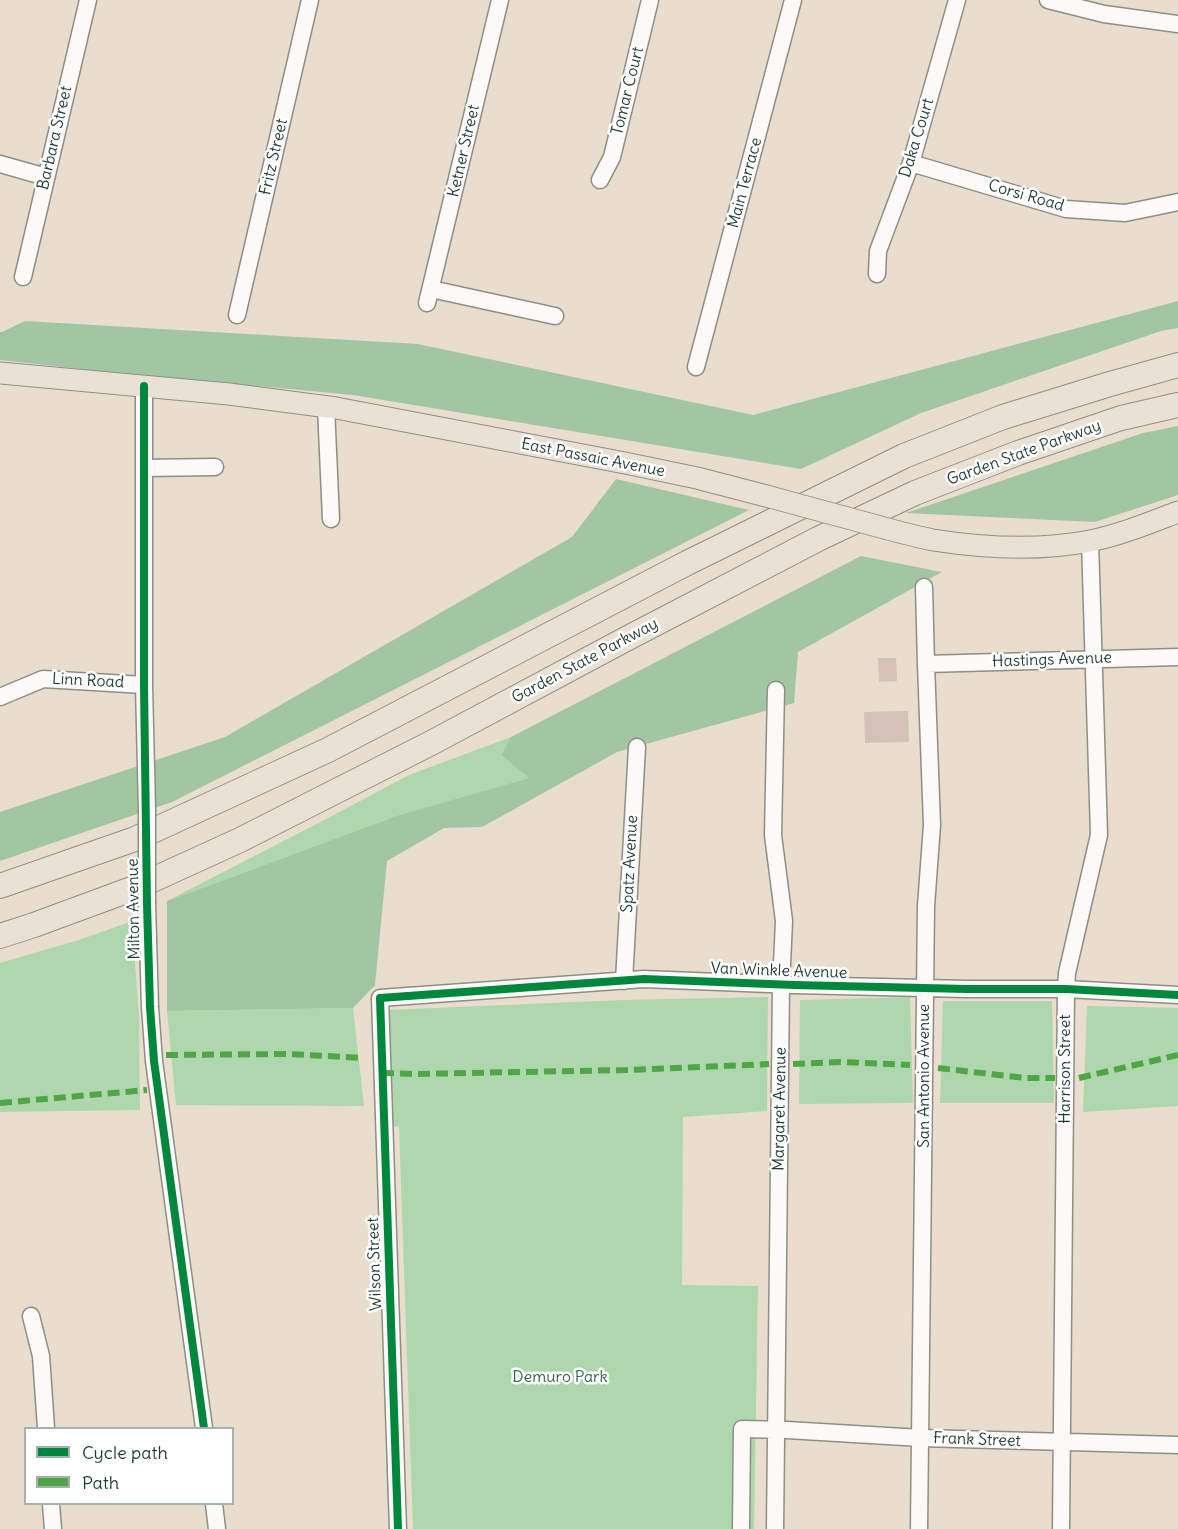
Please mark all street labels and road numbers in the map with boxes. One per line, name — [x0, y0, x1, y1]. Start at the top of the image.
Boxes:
street label: Tomar Court — [608, 45, 648, 137]
street label: Barbara Street — [34, 84, 76, 192]
street label: Daka Court — [896, 96, 938, 180]
street label: Ketner Street — [444, 103, 484, 199]
street label: Fritz Street — [256, 117, 292, 197]
street label: Main Terrace — [724, 136, 766, 230]
street label: Corsi Road — [986, 176, 1066, 216]
street label: Garden State Parkway — [944, 416, 1104, 490]
street label: East Passaic Avenue — [520, 435, 666, 481]
street label: Garden State Parkway — [509, 614, 661, 708]
street label: Hastings Avenue — [992, 648, 1112, 672]
street label: Linn Road — [51, 670, 125, 692]
street label: Spatz Avenue — [618, 815, 642, 913]
street label: Milton Avenue — [124, 858, 144, 960]
street label: Van Winkle Avenue — [710, 959, 848, 983]
street label: San Antonio Avenue — [914, 1004, 934, 1148]
street label: Harrison Street — [1055, 1014, 1075, 1124]
street label: Margaret Avenue — [769, 1047, 791, 1171]
street label: Wilson Street — [364, 1217, 386, 1311]
street label: Frank Street — [933, 1429, 1021, 1451]

